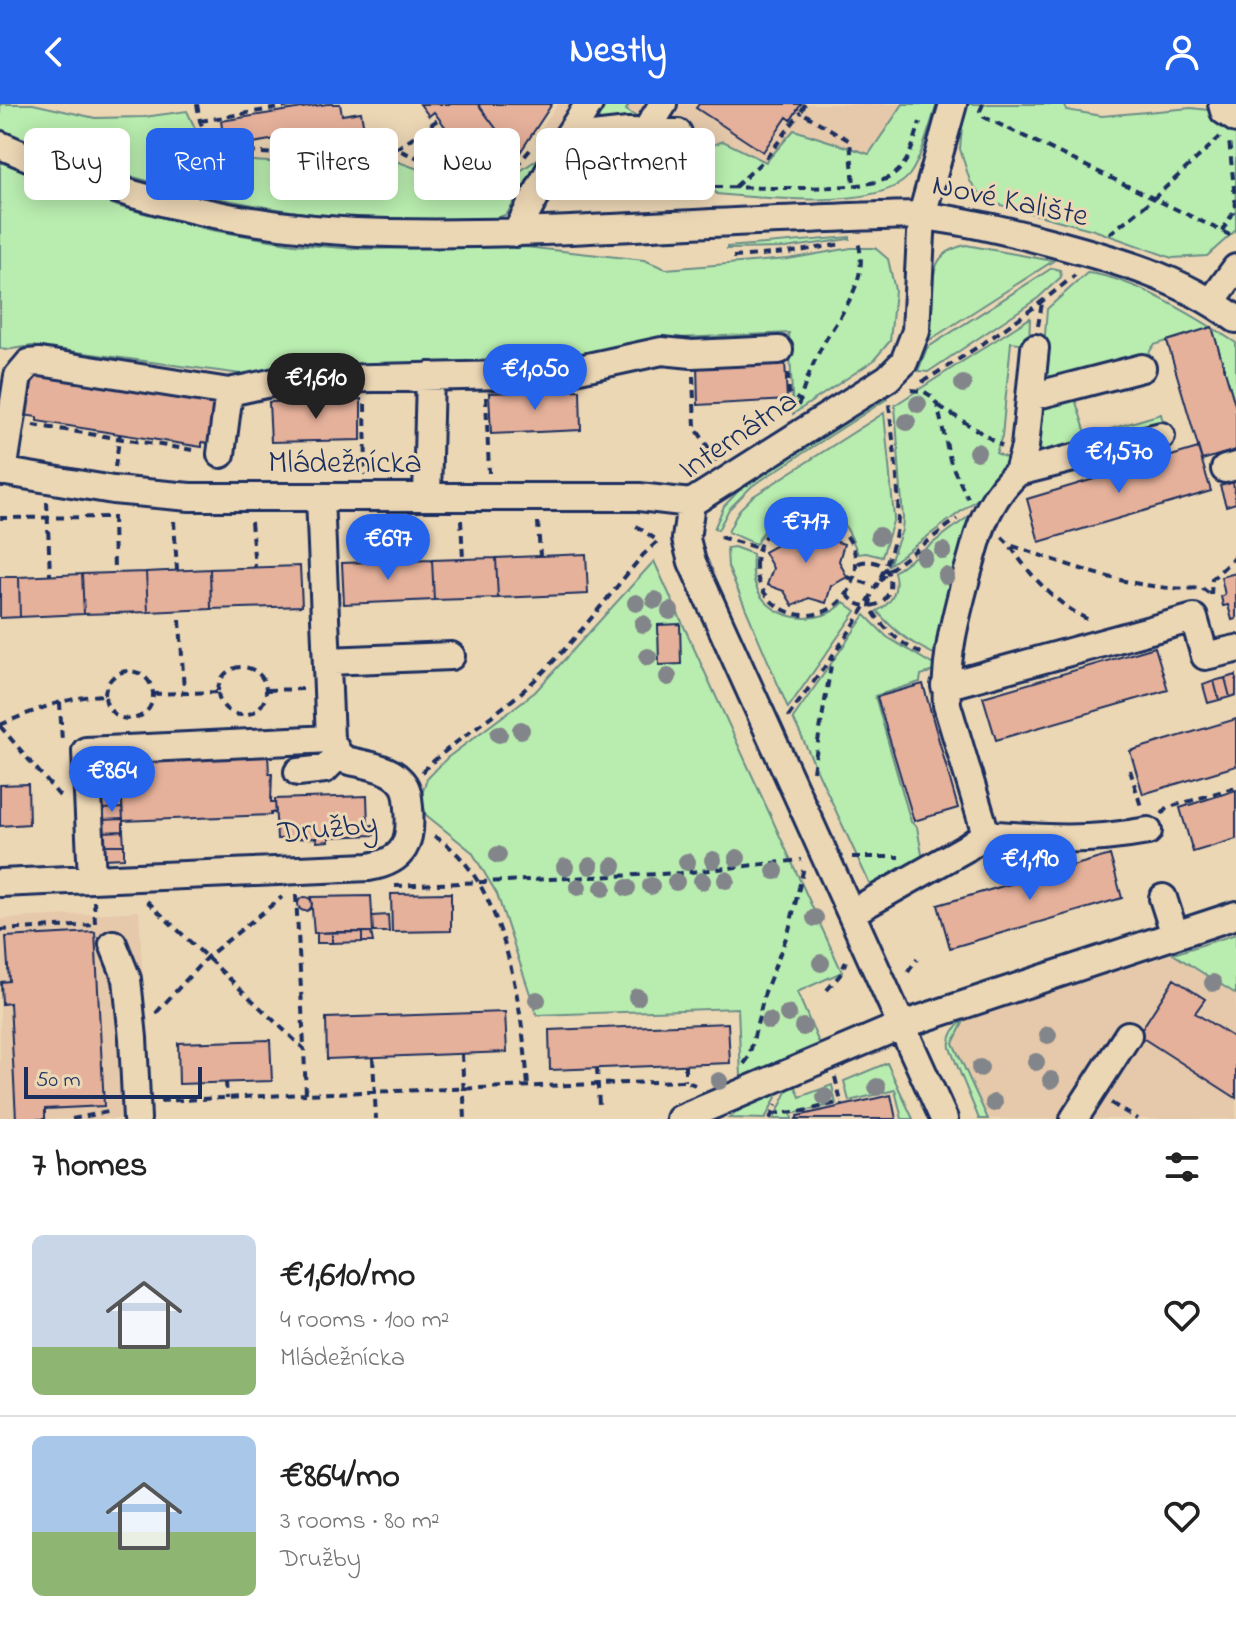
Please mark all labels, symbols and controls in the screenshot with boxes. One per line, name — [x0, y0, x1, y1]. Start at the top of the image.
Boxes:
text: Nestly — [570, 26, 666, 79]
icon: back — [32, 30, 76, 74]
icon: person — [1160, 30, 1204, 74]
chip: Buy — [24, 128, 130, 200]
chip: Rent — [146, 128, 254, 200]
chip: Filters — [270, 128, 398, 200]
chip: New — [414, 128, 520, 200]
chip: Apartment — [536, 128, 715, 200]
street label: Nové Kalište — [928, 163, 1093, 242]
pin: €1,050 — [470, 344, 600, 412]
text: €1,050 — [501, 351, 569, 389]
pin: €1,610 — [251, 353, 381, 421]
text: €1,610 — [285, 360, 347, 398]
street label: Internátna — [670, 379, 808, 493]
pin: €1,570 — [1054, 427, 1184, 495]
text: €1,570 — [1085, 434, 1153, 472]
street label: Mládežnícka — [268, 441, 422, 488]
pin: €717 — [759, 497, 853, 565]
text: €717 — [782, 504, 830, 542]
pin: €697 — [341, 514, 435, 582]
text: €697 — [364, 521, 412, 559]
pin: €864 — [65, 746, 159, 814]
text: €864 — [87, 753, 137, 791]
street label: Družby — [275, 801, 380, 859]
pin: €1,190 — [965, 834, 1095, 902]
text: €1,190 — [1001, 841, 1059, 879]
scale bar — [24, 1063, 202, 1099]
text: 50 m — [36, 1065, 81, 1097]
text: 7 homes — [32, 1142, 147, 1192]
icon: filters — [1160, 1145, 1204, 1189]
text: €1,610/mo — [280, 1252, 415, 1302]
icon: home — [96, 1267, 192, 1363]
icon: heart — [1160, 1293, 1204, 1337]
text: 4 rooms · 100 m² — [280, 1302, 449, 1340]
text: Mládežnícka — [280, 1340, 405, 1378]
text: €864/mo — [280, 1453, 400, 1503]
icon: home — [96, 1468, 192, 1564]
icon: heart — [1160, 1494, 1204, 1538]
text: 3 rooms · 80 m² — [280, 1503, 440, 1541]
text: Družby — [280, 1541, 361, 1579]

